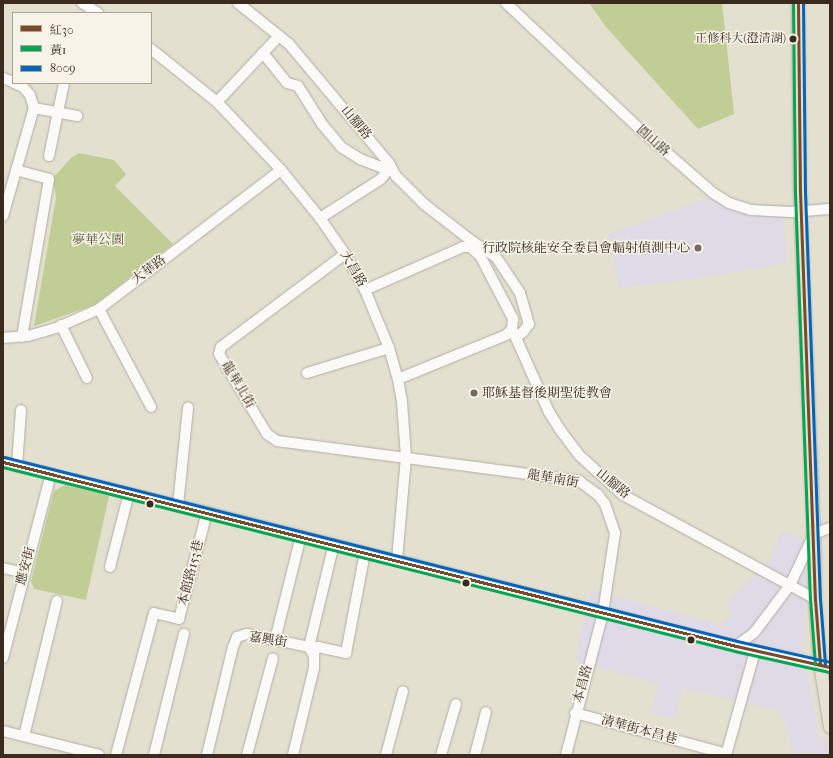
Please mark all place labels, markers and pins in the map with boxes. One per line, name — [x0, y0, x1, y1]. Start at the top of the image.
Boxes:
place label: 正修科大(澄清湖) — [695, 32, 786, 46]
marker: 正修科大(澄清湖) — [788, 34, 798, 44]
place label: 行政院核能安全委員會輻射偵測中心 — [482, 240, 690, 256]
marker: 行政院核能安全委員會輻射偵測中心 — [693, 243, 703, 253]
place label: 耶穌基督後期聖徒教會 — [482, 385, 612, 401]
marker: 耶穌基督後期聖徒教會 — [469, 388, 479, 398]
unlabelled marker — [145, 499, 155, 509]
unlabelled marker — [461, 578, 471, 588]
unlabelled marker — [686, 635, 696, 645]

